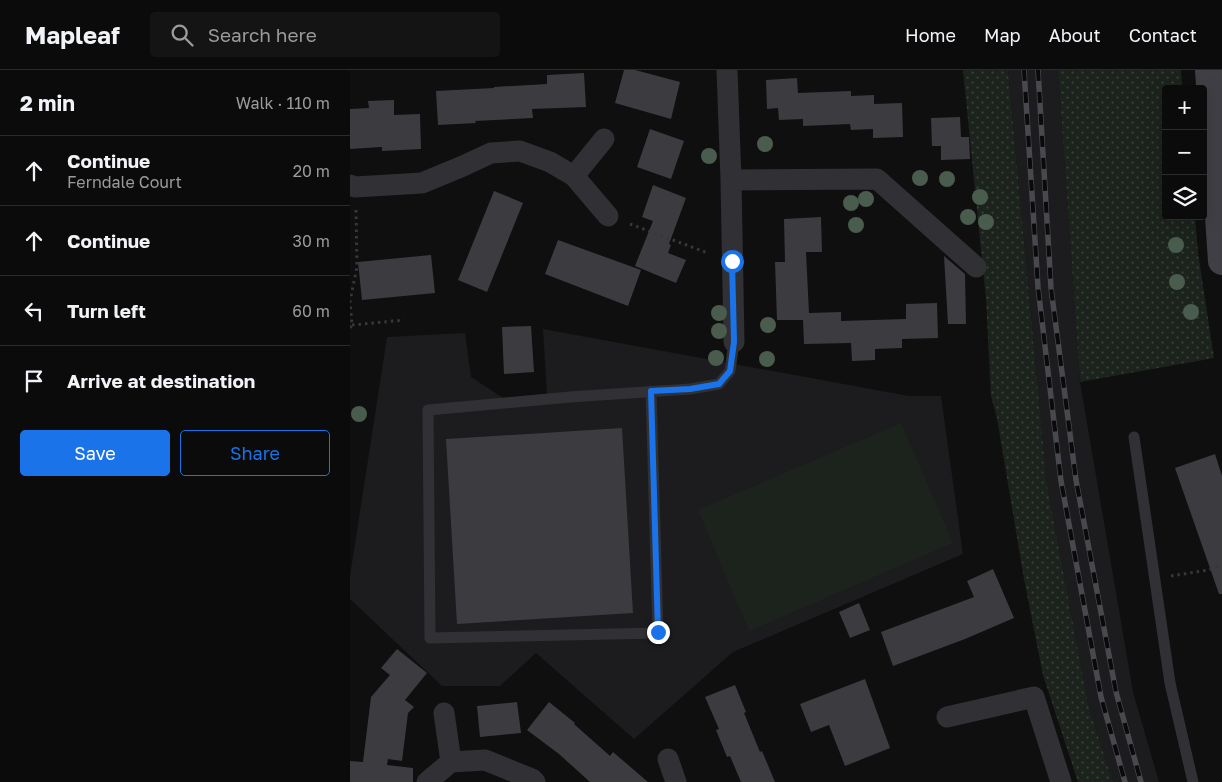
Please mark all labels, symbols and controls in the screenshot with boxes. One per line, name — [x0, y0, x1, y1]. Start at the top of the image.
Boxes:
search box — [150, 12, 500, 57]
text: Mapleaf — [25, 20, 120, 49]
icon: search — [168, 21, 196, 49]
text: Search here — [208, 23, 317, 46]
text: Home — [905, 24, 956, 46]
text: Map — [984, 24, 1021, 46]
text: About — [1049, 24, 1101, 46]
text: Contact — [1129, 24, 1197, 46]
map controls — [1162, 85, 1207, 220]
button: + — [1162, 85, 1207, 130]
text: 2 min — [20, 90, 75, 116]
text: Walk · 110 m — [236, 93, 330, 113]
button: − — [1162, 130, 1207, 175]
text: Continue — [67, 149, 150, 172]
icon: ahead — [20, 157, 48, 185]
text: 20 m — [293, 161, 330, 181]
text: Ferndale Court — [67, 172, 182, 192]
button: layers — [1162, 175, 1207, 220]
icon: ahead — [20, 227, 48, 255]
text: Continue — [67, 229, 150, 252]
text: 30 m — [293, 231, 330, 251]
route start — [721, 250, 744, 273]
icon: left — [20, 297, 48, 325]
text: Turn left — [67, 299, 146, 322]
text: 60 m — [292, 301, 330, 321]
icon: arrive — [20, 367, 48, 395]
text: Arrive at destination — [67, 369, 255, 392]
button: Save — [20, 430, 170, 476]
button: Share — [180, 430, 330, 476]
route end — [647, 621, 670, 644]

